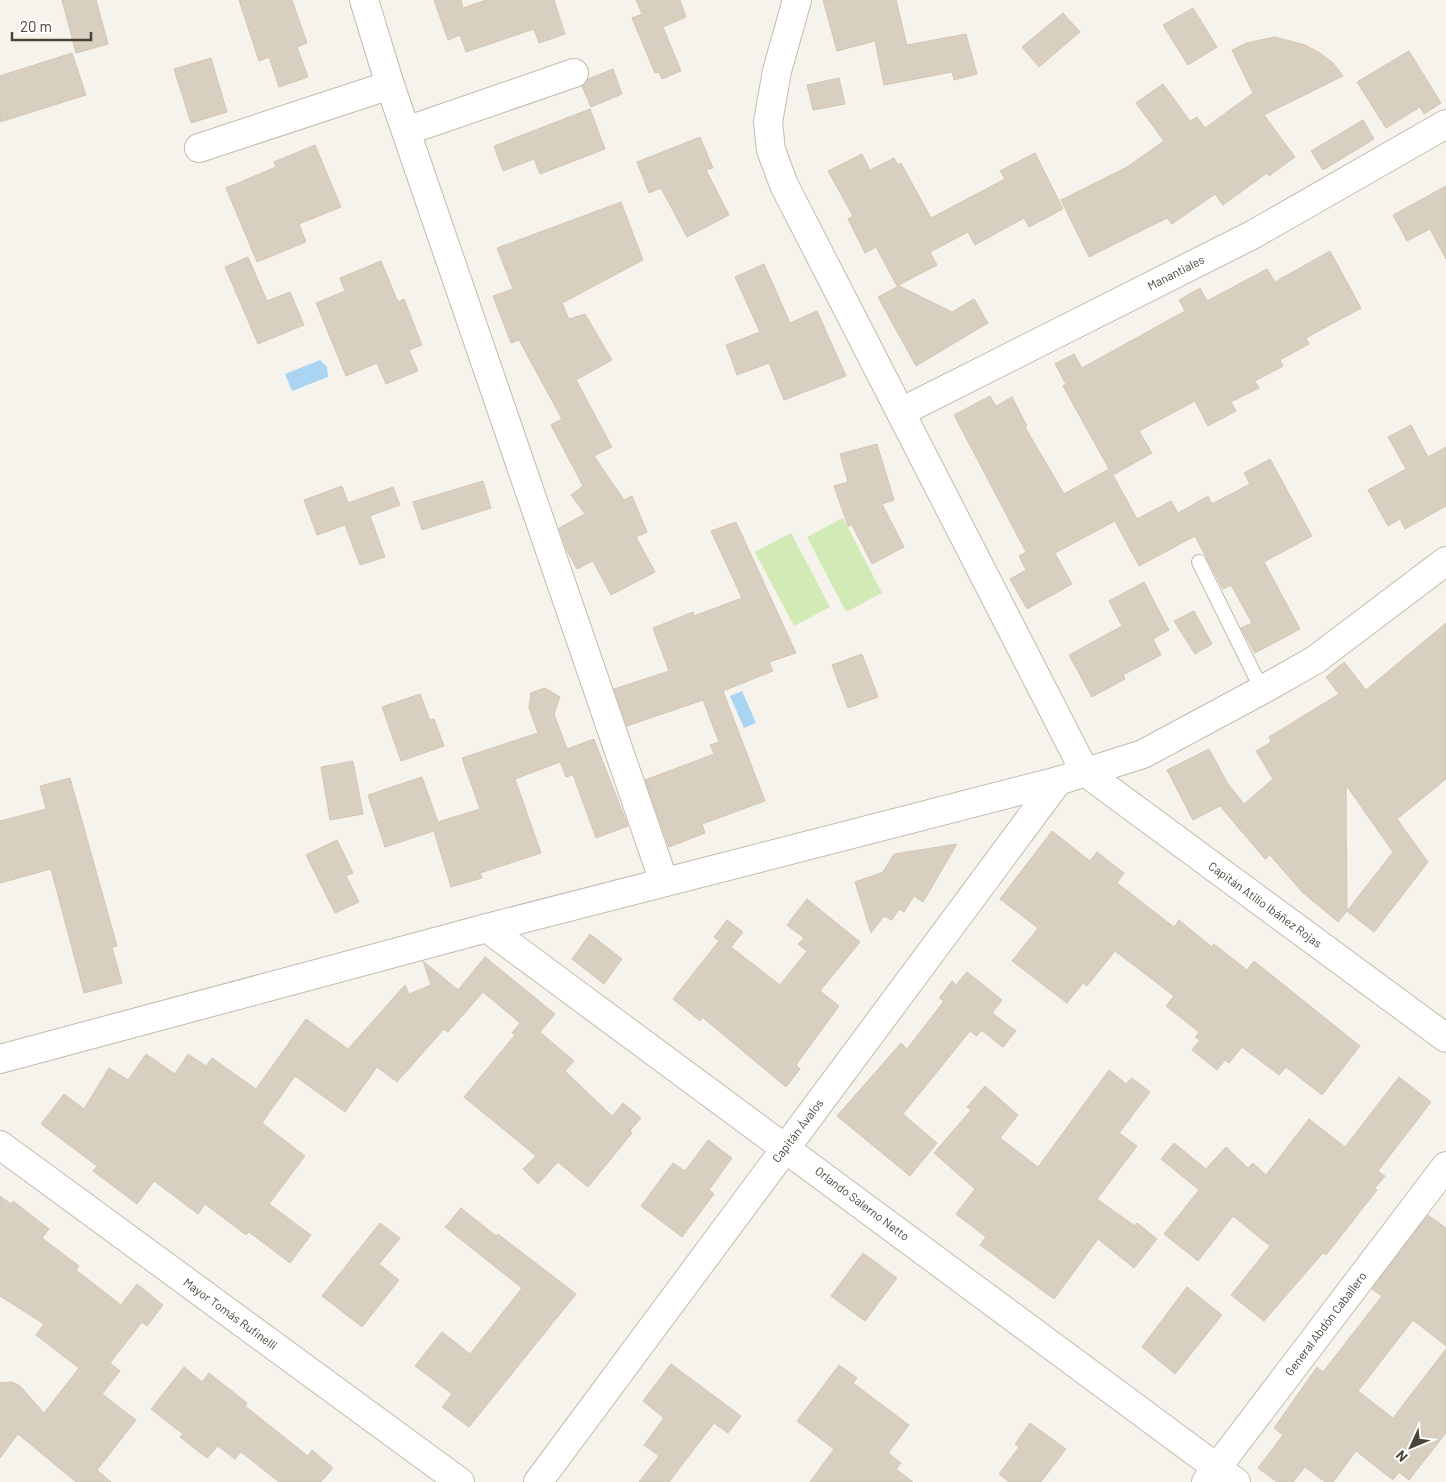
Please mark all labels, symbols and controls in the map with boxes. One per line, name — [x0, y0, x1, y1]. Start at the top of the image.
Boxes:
scale bar — [12, 10, 91, 42]
text: 20 m — [20, 17, 52, 35]
street label: Manantiales — [1145, 252, 1207, 292]
street label: Capitán Atilio Ibáñez Rojas — [1206, 858, 1325, 950]
street label: Capitán Ávalos — [769, 1096, 826, 1165]
street label: Orlando Salerno Netto — [813, 1163, 912, 1243]
street label: General Abdón Caballero — [1282, 1269, 1369, 1378]
street label: Mayor Tomás Rufinelli — [181, 1274, 280, 1352]
north arrow — [1386, 1422, 1436, 1472]
text: N — [1392, 1447, 1411, 1466]

